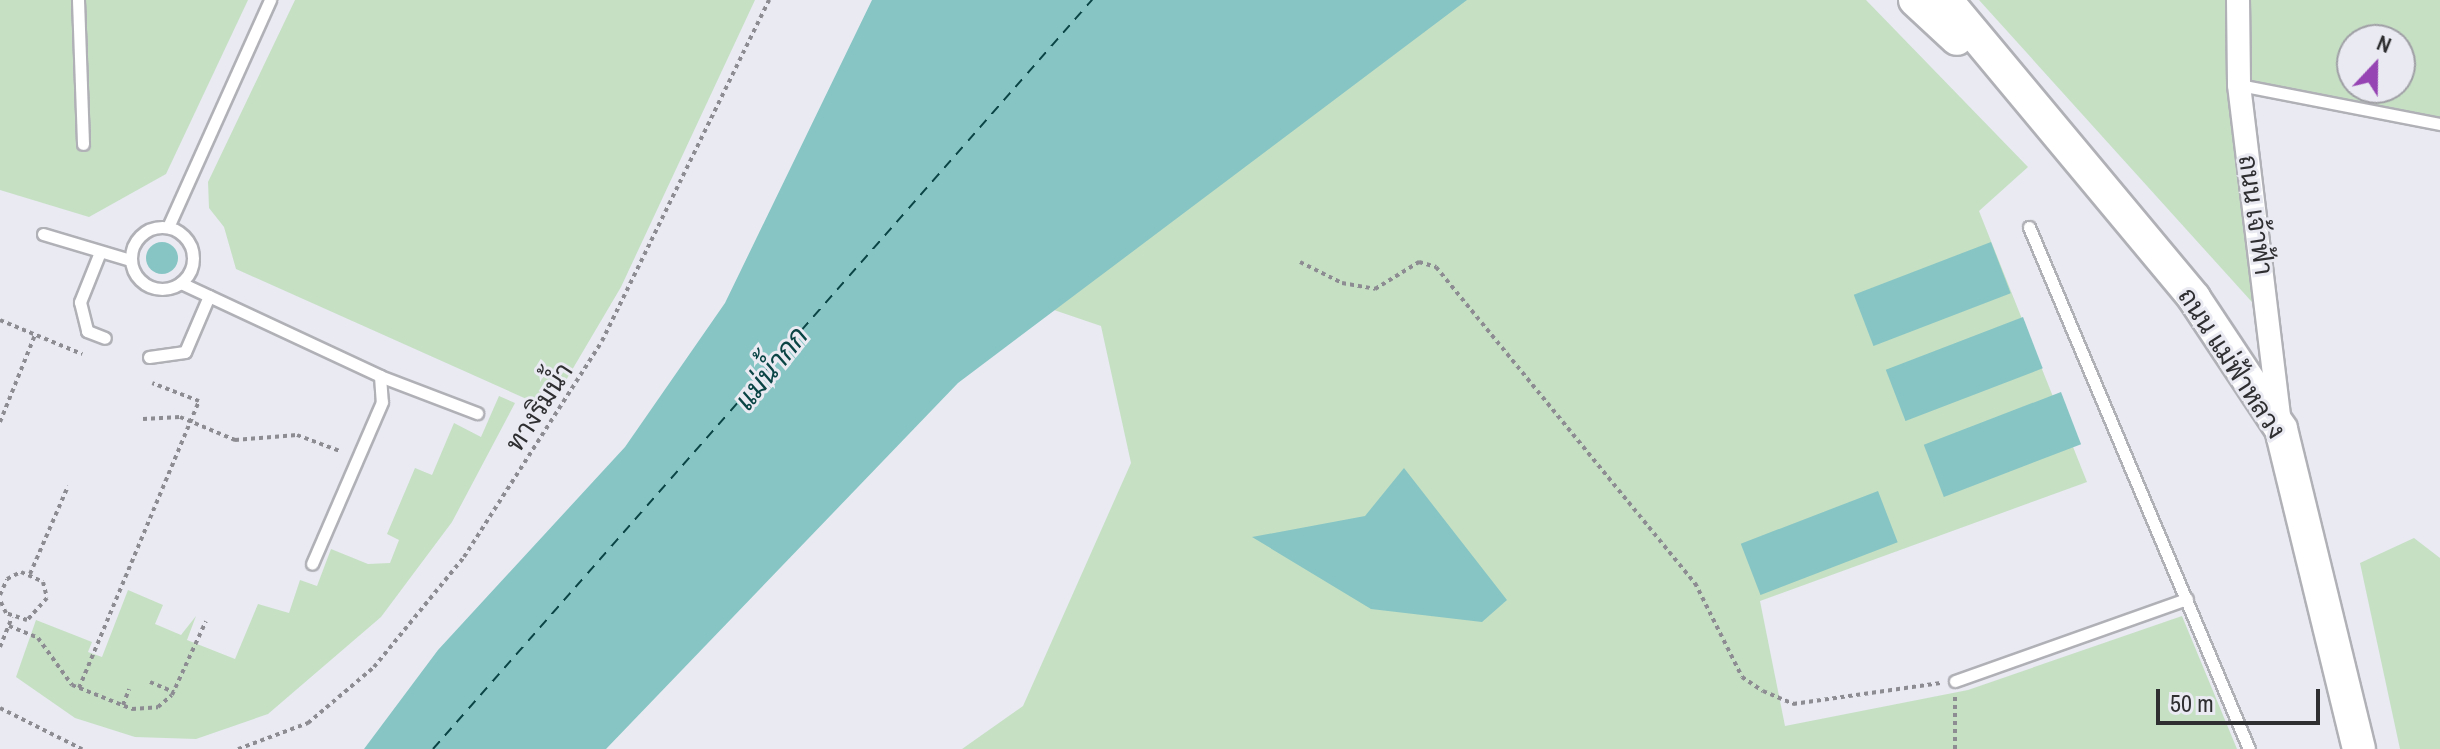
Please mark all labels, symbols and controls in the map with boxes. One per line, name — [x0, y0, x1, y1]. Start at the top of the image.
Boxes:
north arrow — [2336, 24, 2416, 104]
text: N — [2373, 27, 2396, 60]
street label: ถนน เจ้าฟ้า — [2232, 153, 2280, 277]
street label: ถนน แม่ฟ้าหลวง — [2172, 282, 2292, 444]
water label: แม่น้ำกก — [727, 320, 815, 416]
street label: ทางริมน้ำ — [499, 357, 579, 457]
scale bar — [2160, 673, 2324, 723]
text: 50 m — [2170, 687, 2214, 719]

